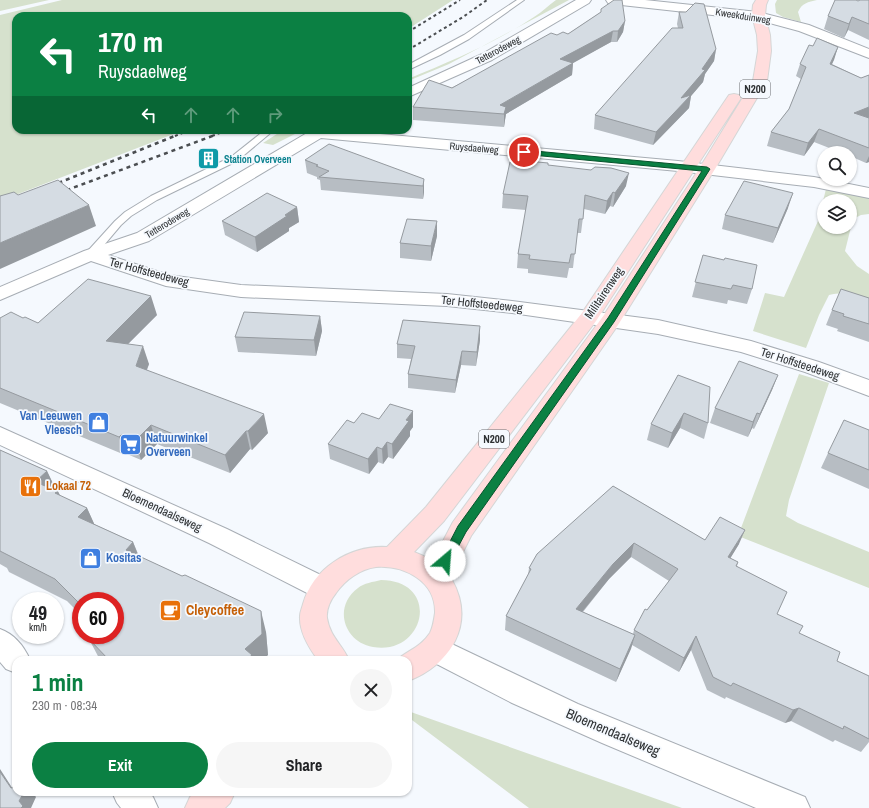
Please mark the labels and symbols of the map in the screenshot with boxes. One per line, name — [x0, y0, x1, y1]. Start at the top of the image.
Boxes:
street label: Kweekduinweg — [715, 5, 772, 27]
street label: Tetterodeweg — [473, 32, 523, 67]
road number: N200 — [740, 80, 770, 98]
pin — [507, 135, 541, 169]
street label: Ruysdaelweg — [449, 139, 500, 157]
building icon: Station Overveen — [195, 146, 221, 172]
place label: Station Overveen — [224, 153, 291, 166]
street label: Tetterodeweg — [143, 205, 192, 241]
street label: Ter Hoffsteedeweg — [107, 254, 191, 290]
street label: Militairenweg — [581, 264, 627, 322]
street label: Ter Hoffsteedeweg — [440, 292, 524, 316]
street label: Ter Hoffsteedeweg — [759, 344, 842, 384]
place label: Van Leeuwen Vleesch — [20, 408, 82, 438]
shop icon: Van Leeuwen Vleesch — [85, 410, 111, 436]
place label: Natuurwinkel Overveen — [146, 430, 208, 460]
road number: N200 — [479, 430, 509, 448]
supermarket icon: Natuurwinkel Overveen — [118, 432, 144, 458]
restaurant icon: Lokaal 72 — [17, 473, 43, 499]
place label: Lokaal 72 — [46, 478, 91, 494]
street label: Bloemendaalseweg — [120, 485, 205, 536]
position arrow — [424, 540, 466, 582]
shop icon: Kositas — [77, 545, 103, 571]
place label: Kositas — [106, 550, 142, 566]
speed limit sign: 60 — [72, 592, 124, 644]
cafe icon: Cleycoffee — [157, 597, 183, 623]
place label: Cleycoffee — [186, 601, 244, 619]
street label: Bloemendaalseweg — [563, 704, 663, 760]

